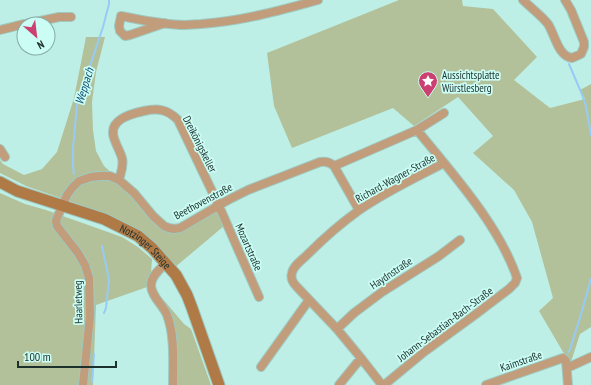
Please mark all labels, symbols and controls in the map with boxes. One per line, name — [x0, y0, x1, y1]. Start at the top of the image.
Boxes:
north arrow — [16, 16, 56, 56]
text: N — [35, 37, 47, 52]
water label: Weppach — [71, 65, 97, 106]
place label: Aussichtsplatte Würstlesberg — [442, 68, 500, 95]
place icon: Aussichtsplatte Würstlesberg — [417, 70, 439, 98]
street label: Dreikönigskeller — [180, 113, 220, 175]
street label: Richard-Wagner-Straße — [353, 150, 438, 206]
street label: Beethovenstraße — [171, 179, 235, 222]
street label: Notzinger Steige — [118, 221, 175, 272]
street label: Mozartstraße — [232, 221, 266, 273]
street label: Haydnstraße — [367, 253, 415, 292]
street label: Haarletweg — [71, 280, 85, 324]
street label: Johann-Sebastian-Bach-Straße — [394, 283, 496, 365]
scale bar — [18, 343, 116, 369]
street label: Kaimstraße — [498, 347, 544, 375]
text: 100 m — [24, 349, 51, 364]

